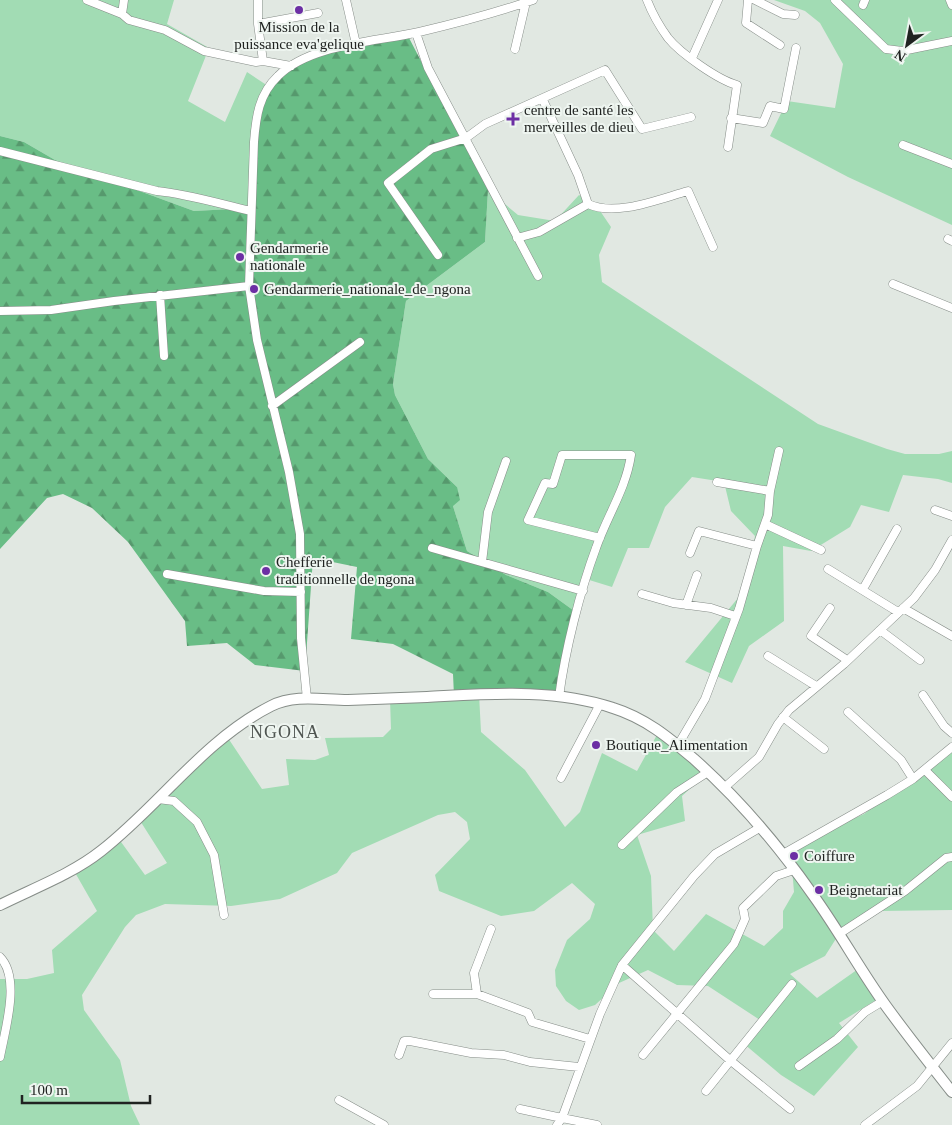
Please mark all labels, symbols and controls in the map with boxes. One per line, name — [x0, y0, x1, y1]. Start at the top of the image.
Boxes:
marker: Mission de la puissance eva'gelique — [293, 4, 305, 16]
place label: Mission de la puissance eva'gelique — [234, 19, 364, 52]
north arrow — [882, 20, 932, 70]
text: N — [892, 47, 909, 65]
place label: centre de santé les merveilles de dieu — [524, 102, 634, 135]
marker: centre de santé les merveilles de dieu — [506, 112, 520, 126]
place label: Gendarmerie nationale — [250, 240, 329, 273]
marker: Gendarmerie nationale — [234, 251, 246, 263]
place label: Gendarmerie_nationale_de_ngona — [264, 281, 471, 297]
marker: Gendarmerie_nationale_de_ngona — [248, 283, 260, 295]
place label: Chefferie traditionnelle de ngona — [276, 554, 415, 587]
marker: Chefferie traditionnelle de ngona — [260, 565, 272, 577]
district label: NGONA — [250, 722, 320, 742]
place label: Boutique_Alimentation — [606, 737, 748, 753]
marker: Boutique_Alimentation — [590, 739, 602, 751]
place label: Coiffure — [804, 848, 855, 864]
marker: Coiffure — [788, 850, 800, 862]
place label: Beignetariat — [829, 882, 903, 898]
marker: Beignetariat — [813, 884, 825, 896]
scale bar — [22, 1072, 150, 1104]
text: 100 m — [30, 1082, 68, 1098]

